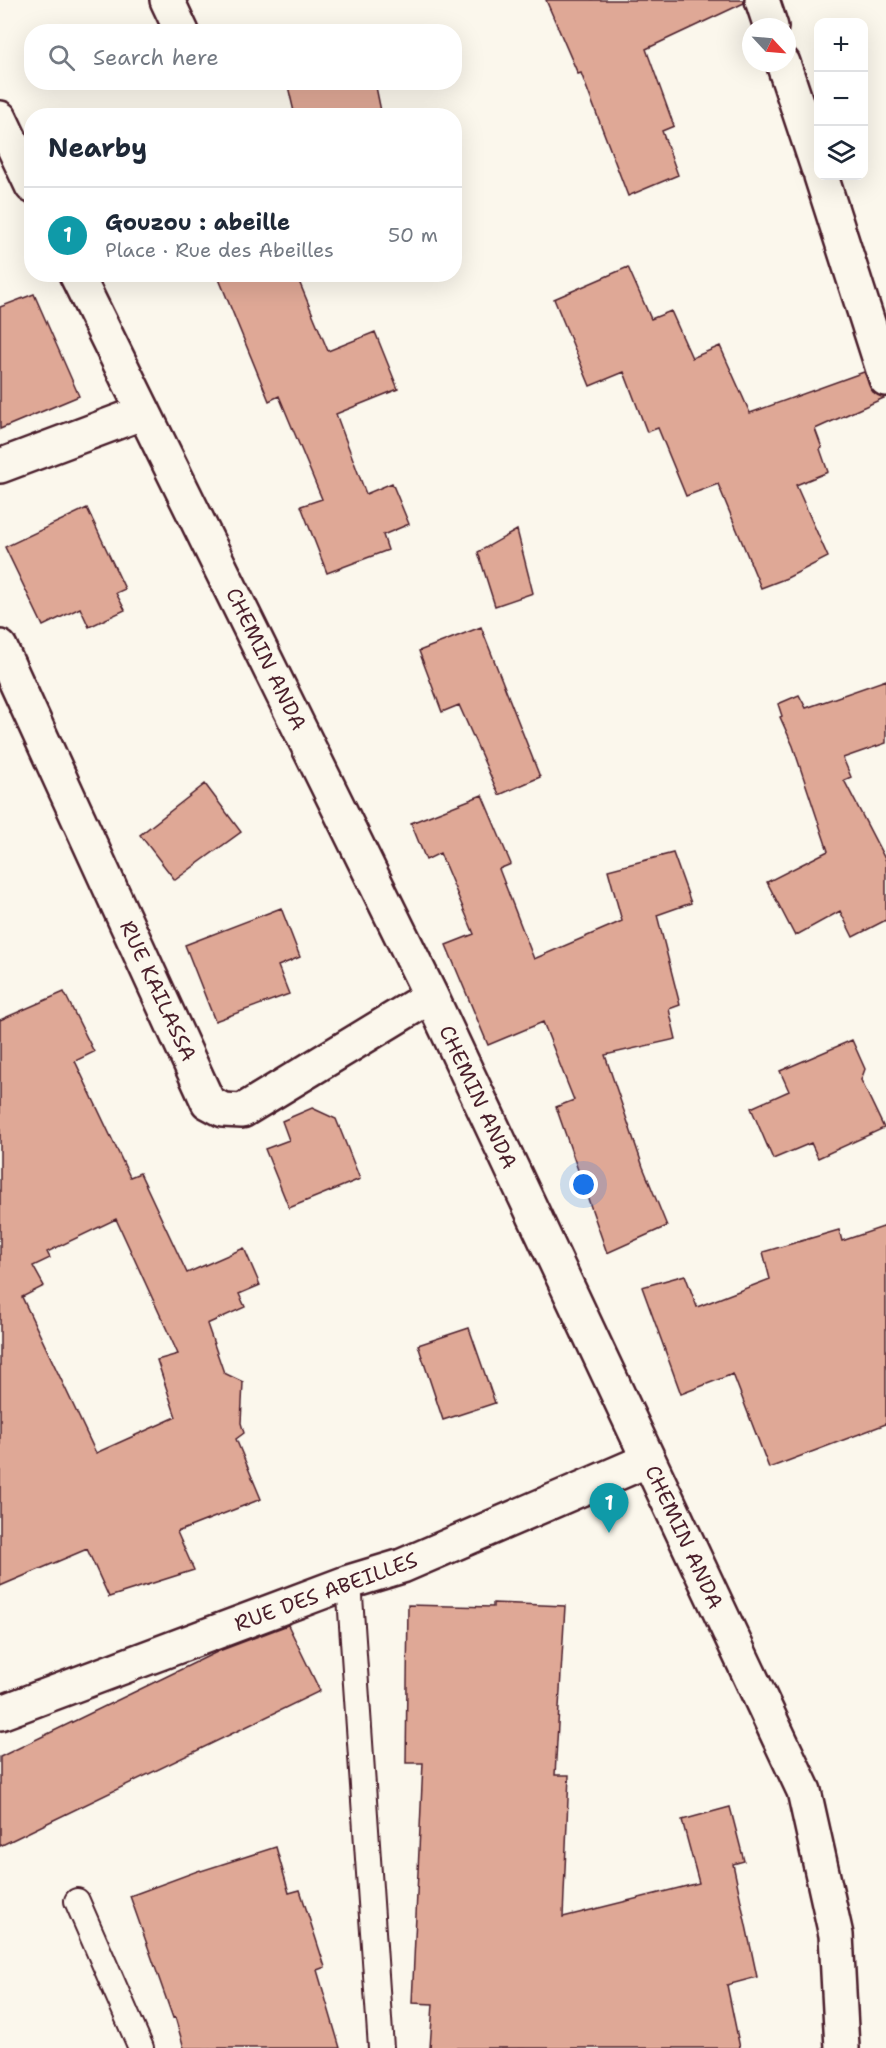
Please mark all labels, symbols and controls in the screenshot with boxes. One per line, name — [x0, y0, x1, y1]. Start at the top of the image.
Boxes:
north arrow — [742, 18, 796, 72]
map controls — [814, 18, 868, 180]
button: + — [814, 18, 868, 72]
search box — [24, 24, 462, 90]
icon: search — [45, 41, 78, 74]
text: Search here — [93, 43, 219, 72]
button: − — [814, 72, 868, 126]
button: layers — [814, 126, 868, 180]
text: Nearby — [48, 130, 147, 165]
text: Gouzou : abeille — [105, 208, 290, 237]
text: 1 — [63, 222, 72, 248]
text: 50 m — [388, 222, 438, 248]
text: Place · Rue des Abeilles — [105, 237, 334, 263]
street label: CHEMIN ANDA — [219, 583, 313, 735]
street label: RUE KAILASSA — [113, 916, 203, 1066]
street label: CHEMIN ANDA — [432, 1021, 524, 1173]
your location — [569, 1170, 598, 1199]
street label: CHEMIN ANDA — [638, 1461, 730, 1613]
pin: 1 — [590, 1484, 628, 1533]
street label: RUE DES ABEILLES — [231, 1546, 421, 1638]

